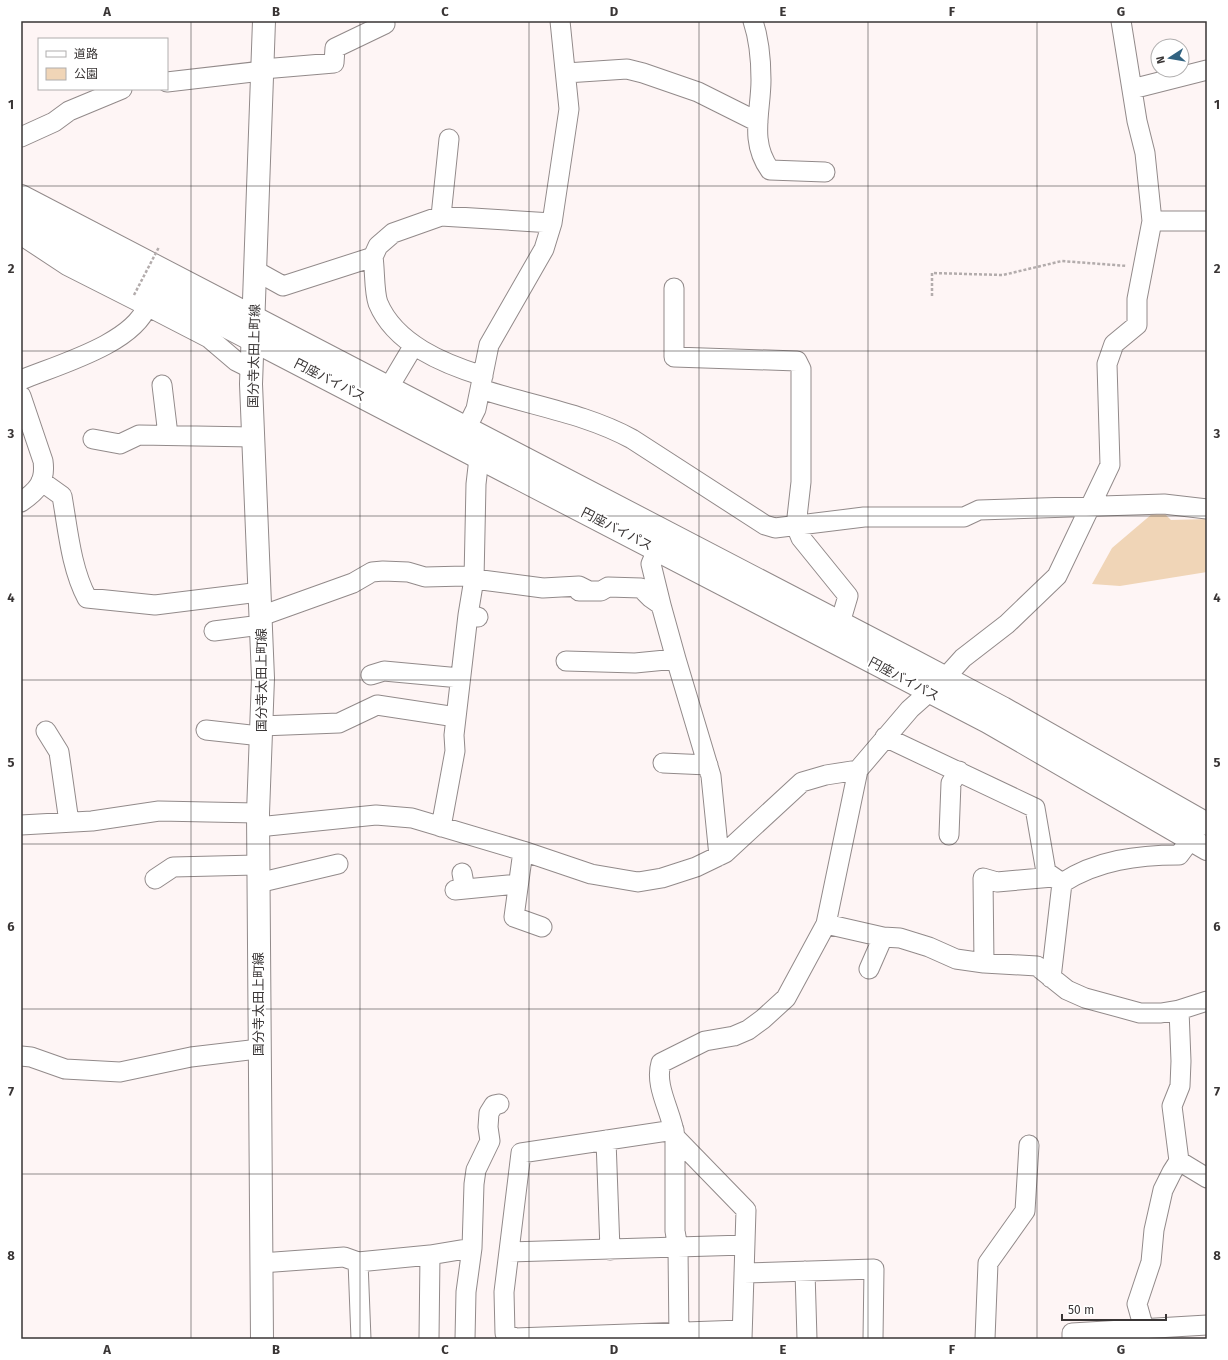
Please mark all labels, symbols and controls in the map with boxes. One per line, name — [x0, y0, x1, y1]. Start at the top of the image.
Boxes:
text: A — [102, 4, 111, 19]
text: B — [272, 4, 280, 19]
text: C — [441, 4, 449, 19]
text: D — [610, 4, 619, 19]
text: E — [780, 4, 787, 19]
text: F — [949, 4, 956, 19]
text: G — [1117, 4, 1125, 19]
legend — [38, 38, 168, 90]
north arrow — [1150, 38, 1190, 78]
text: 道路 — [74, 47, 98, 61]
text: N — [1154, 55, 1168, 65]
text: 公園 — [74, 67, 98, 81]
text: 1 — [8, 97, 14, 112]
text: 1 — [1214, 97, 1220, 112]
text: 2 — [8, 261, 15, 276]
text: 2 — [1214, 261, 1221, 276]
street label: 国分寺太田上町線 — [246, 304, 262, 408]
street label: 円座バイパス — [292, 356, 368, 404]
text: 3 — [7, 426, 15, 441]
text: 3 — [1213, 426, 1221, 441]
street label: 円座バイパス — [579, 505, 655, 553]
text: 4 — [7, 590, 15, 605]
text: 4 — [1213, 590, 1221, 605]
street label: 国分寺太田上町線 — [254, 628, 269, 732]
street label: 円座バイパス — [866, 654, 942, 704]
text: 5 — [8, 755, 15, 770]
text: 5 — [1214, 755, 1221, 770]
text: 6 — [7, 919, 15, 934]
text: 6 — [1213, 919, 1221, 934]
street label: 国分寺太田上町線 — [251, 952, 266, 1056]
text: 7 — [8, 1084, 14, 1099]
text: 7 — [1214, 1084, 1220, 1099]
text: 8 — [7, 1248, 15, 1263]
text: 8 — [1213, 1248, 1221, 1263]
scale bar — [1062, 1296, 1166, 1322]
text: 50 m — [1068, 1303, 1094, 1317]
text: A — [102, 1342, 111, 1357]
text: B — [272, 1342, 280, 1357]
text: C — [441, 1342, 449, 1357]
text: D — [610, 1342, 619, 1357]
text: E — [780, 1342, 787, 1357]
text: F — [949, 1342, 956, 1357]
text: G — [1117, 1342, 1125, 1357]

